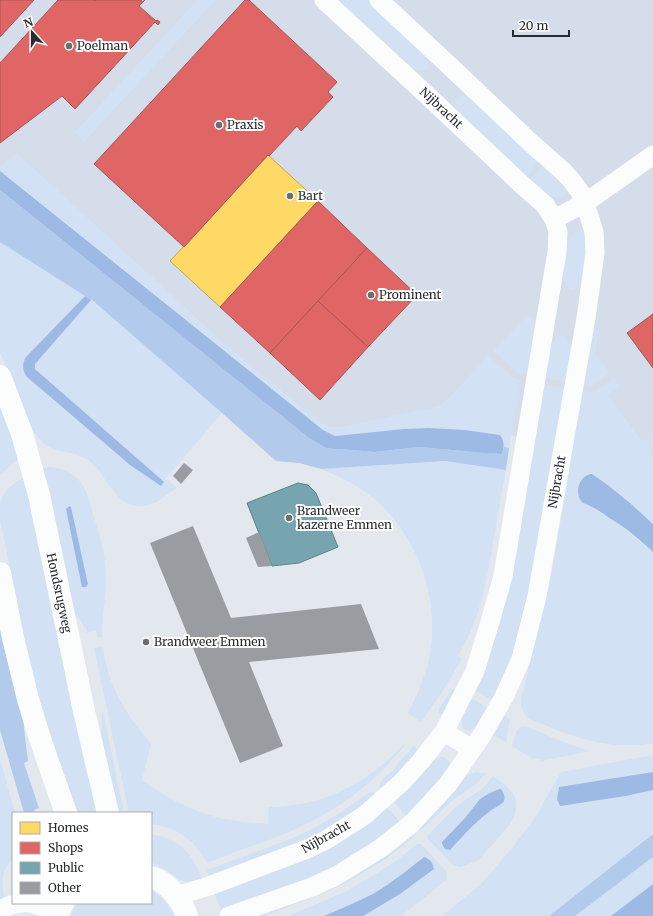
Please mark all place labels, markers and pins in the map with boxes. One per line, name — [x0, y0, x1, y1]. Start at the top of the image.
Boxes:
place label: Poelman — [77, 38, 128, 53]
marker: Poelman — [64, 41, 74, 51]
place label: Praxis — [227, 117, 264, 132]
marker: Praxis — [214, 120, 224, 130]
place label: Bart — [298, 188, 323, 203]
marker: Bart — [285, 191, 295, 201]
place label: Prominent — [379, 287, 441, 302]
marker: Prominent — [366, 290, 376, 300]
place label: Brandweer kazerne Emmen — [297, 503, 392, 532]
marker: Brandweer kazerne Emmen — [284, 513, 294, 523]
place label: Brandweer Emmen — [154, 634, 266, 649]
marker: Brandweer Emmen — [141, 637, 151, 647]

